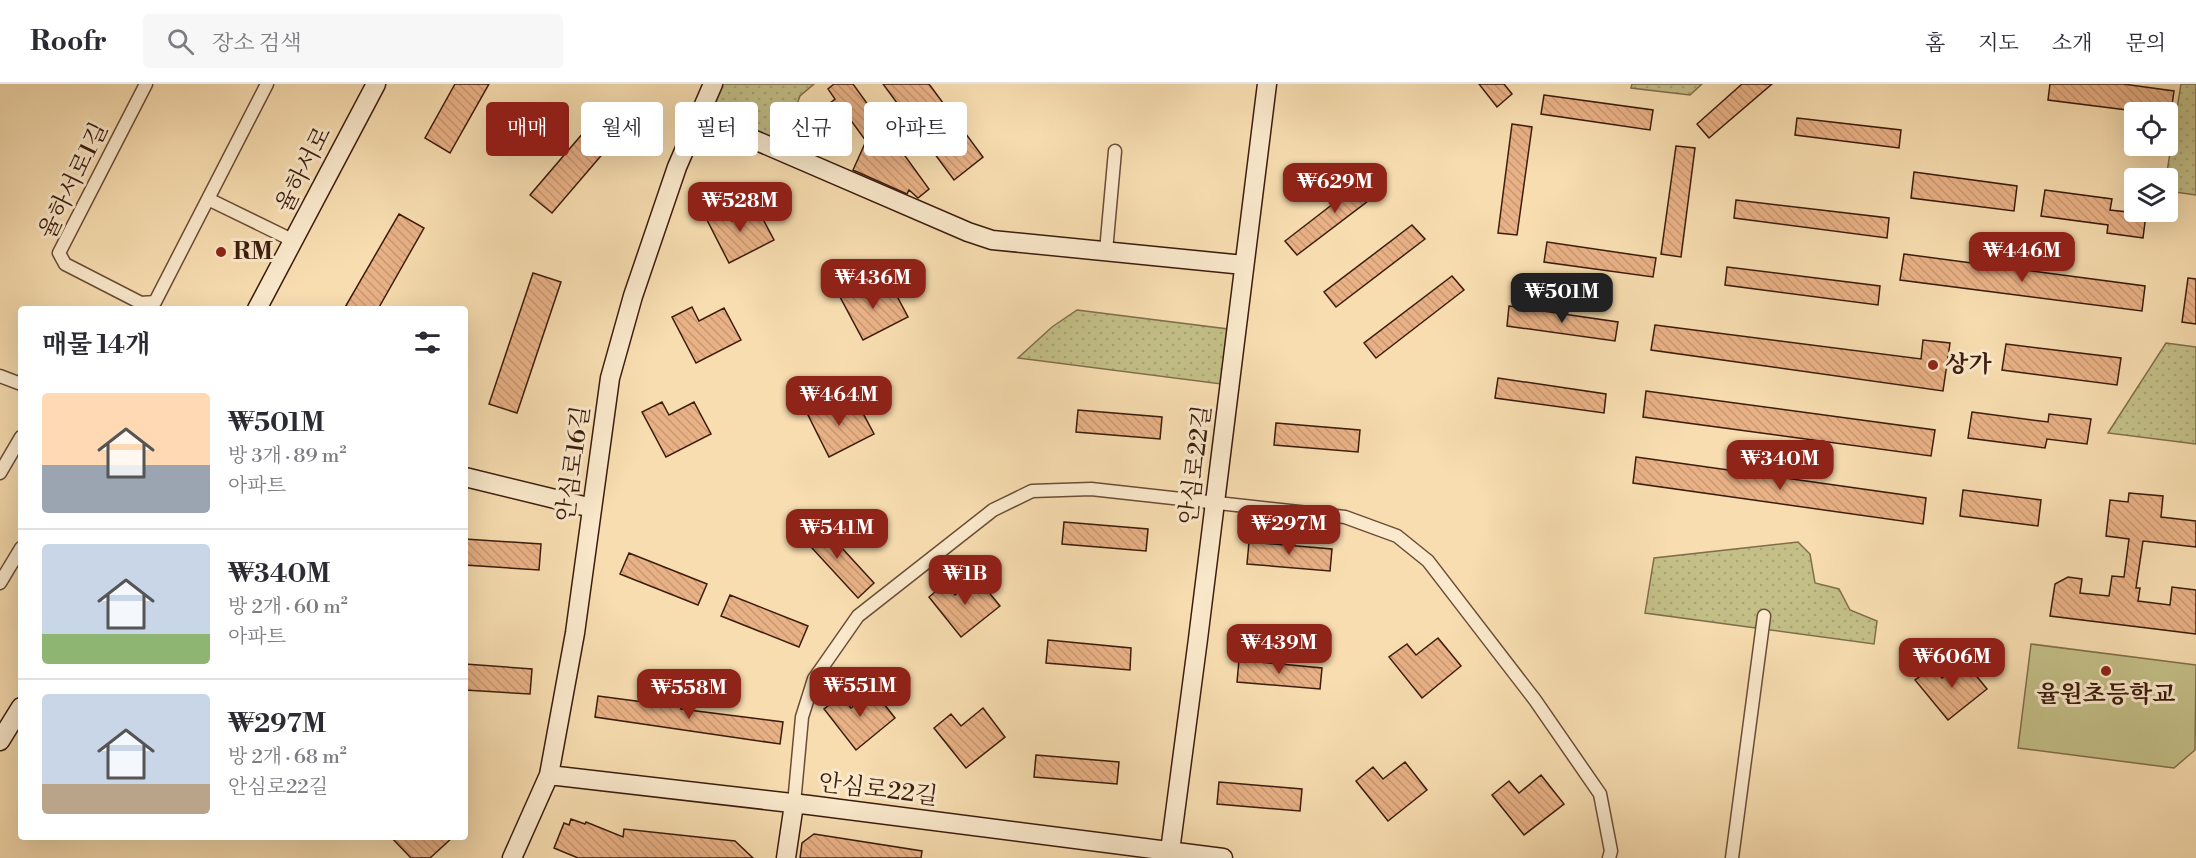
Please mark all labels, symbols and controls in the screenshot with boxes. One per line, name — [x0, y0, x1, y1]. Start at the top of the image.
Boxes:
search box — [143, 14, 563, 68]
text: Roofr — [30, 24, 107, 59]
icon: search — [164, 25, 197, 58]
text: 장소 검색 — [212, 30, 301, 57]
text: 홈 — [1925, 31, 1945, 57]
text: 지도 — [1978, 31, 2019, 57]
text: 소개 — [2052, 31, 2092, 57]
text: 문의 — [2125, 31, 2166, 57]
chip: 매매 — [486, 102, 569, 156]
chip: 월세 — [581, 102, 663, 156]
chip: 필터 — [675, 102, 758, 156]
chip: 신규 — [770, 102, 852, 156]
chip: 아파트 — [864, 102, 967, 156]
map controls — [2124, 102, 2178, 222]
button: locate — [2124, 102, 2178, 156]
street label: 율하서로1길 — [33, 118, 115, 244]
street label: 율하서로 — [270, 122, 338, 218]
pin: ₩629M — [1293, 163, 1377, 214]
button: layers — [2124, 168, 2178, 222]
text: ₩629M — [1297, 170, 1373, 195]
pin: ₩528M — [698, 182, 782, 233]
text: ₩528M — [702, 189, 778, 214]
pin: ₩446M — [1980, 232, 2064, 283]
place label: RM — [233, 237, 273, 267]
text: ₩446M — [1983, 239, 2061, 264]
marker: RM — [214, 245, 228, 259]
pin: ₩436M — [831, 259, 915, 310]
text: ₩436M — [835, 266, 911, 291]
pin: ₩501M — [1520, 273, 1604, 324]
text: ₩501M — [1525, 280, 1599, 305]
icon: filters — [411, 326, 444, 359]
text: 매물 14개 — [42, 329, 150, 361]
place label: 상가 — [1945, 350, 1992, 380]
marker: 상가 — [1926, 358, 1940, 372]
pin: ₩464M — [797, 376, 881, 427]
text: ₩464M — [800, 383, 878, 408]
street label: 안심로16길 — [551, 404, 597, 524]
street label: 안심로22길 — [1174, 404, 1218, 526]
text: ₩501M — [228, 407, 325, 439]
icon: home — [90, 417, 162, 489]
pin: ₩340M — [1738, 440, 1822, 491]
text: 방 3개 · 89 m² — [228, 444, 346, 469]
text: ₩340M — [1741, 447, 1819, 472]
text: 아파트 — [228, 474, 286, 499]
pin: ₩297M — [1247, 505, 1331, 556]
pin: ₩541M — [795, 509, 879, 560]
text: ₩297M — [1251, 512, 1327, 537]
text: ₩541M — [800, 516, 874, 541]
pin: ₩1B — [936, 555, 994, 606]
text: ₩340M — [228, 558, 330, 590]
text: ₩1B — [943, 562, 987, 587]
icon: home — [90, 568, 162, 640]
text: 방 2개 · 60 m² — [228, 595, 348, 620]
pin: ₩439M — [1237, 624, 1321, 675]
text: 아파트 — [228, 625, 286, 650]
text: ₩439M — [1241, 631, 1317, 656]
pin: ₩606M — [1910, 638, 1994, 689]
text: ₩606M — [1913, 645, 1991, 670]
marker: 율원초등학교 — [2099, 664, 2113, 678]
pin: ₩551M — [818, 667, 902, 718]
pin: ₩558M — [647, 669, 731, 720]
text: ₩551M — [824, 674, 896, 699]
text: ₩558M — [651, 676, 727, 701]
place label: 율원초등학교 — [2036, 680, 2176, 710]
text: ₩297M — [228, 708, 326, 740]
icon: home — [90, 718, 162, 790]
text: 방 2개 · 68 m² — [228, 745, 347, 770]
street label: 안심로22길 — [817, 768, 939, 812]
text: 안심로22길 — [228, 775, 328, 800]

